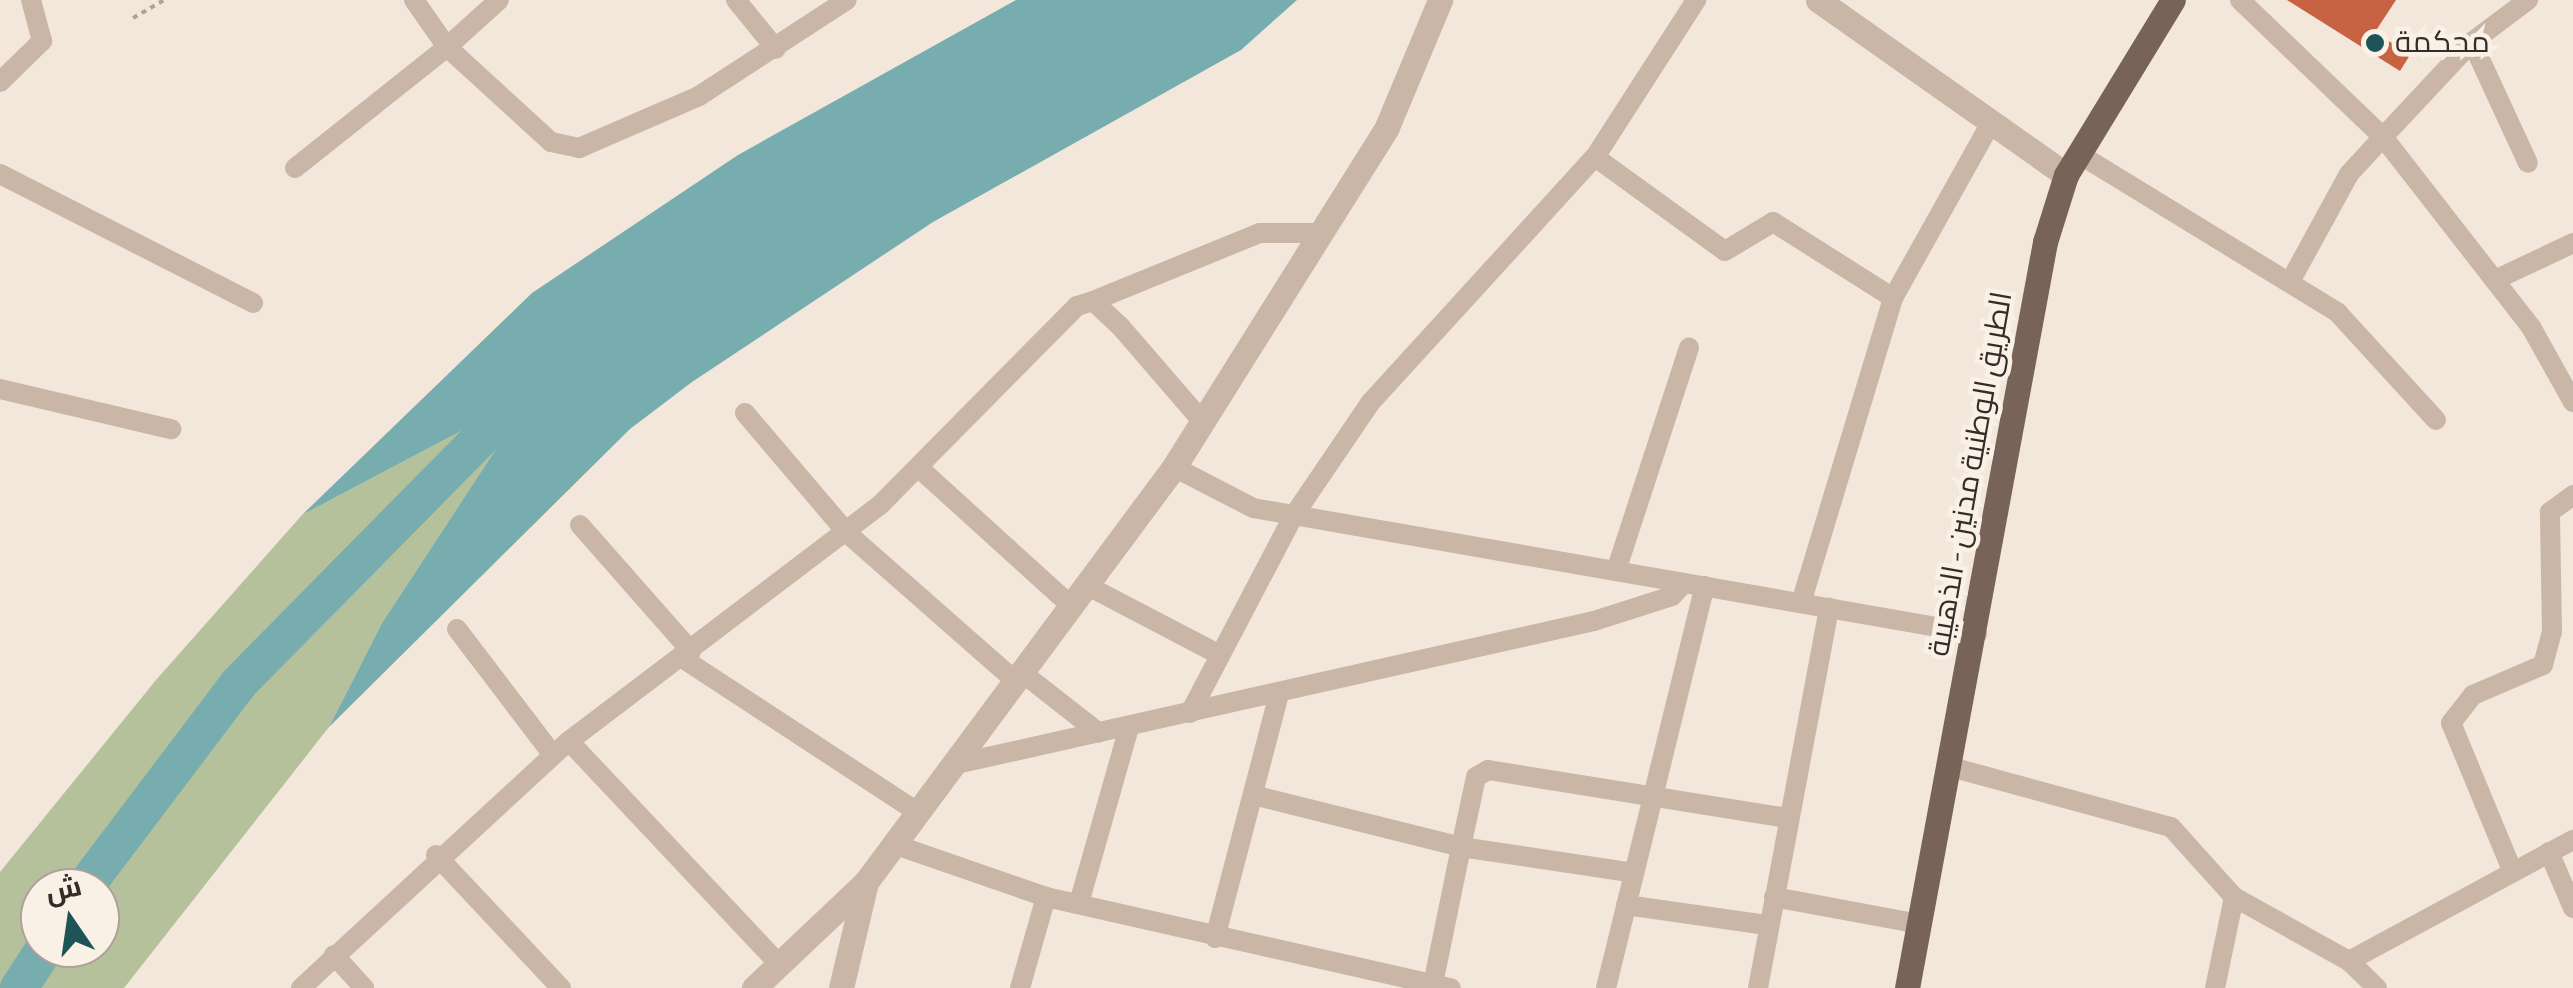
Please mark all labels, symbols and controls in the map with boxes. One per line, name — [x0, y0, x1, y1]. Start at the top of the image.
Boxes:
place label: محكمة — [2395, 25, 2490, 61]
marker: محكمة — [2364, 32, 2386, 54]
street label: الطريق الوطنية مدنين - الذهيبة — [1921, 289, 2021, 659]
north arrow — [20, 868, 120, 968]
text: ش — [43, 873, 84, 908]

